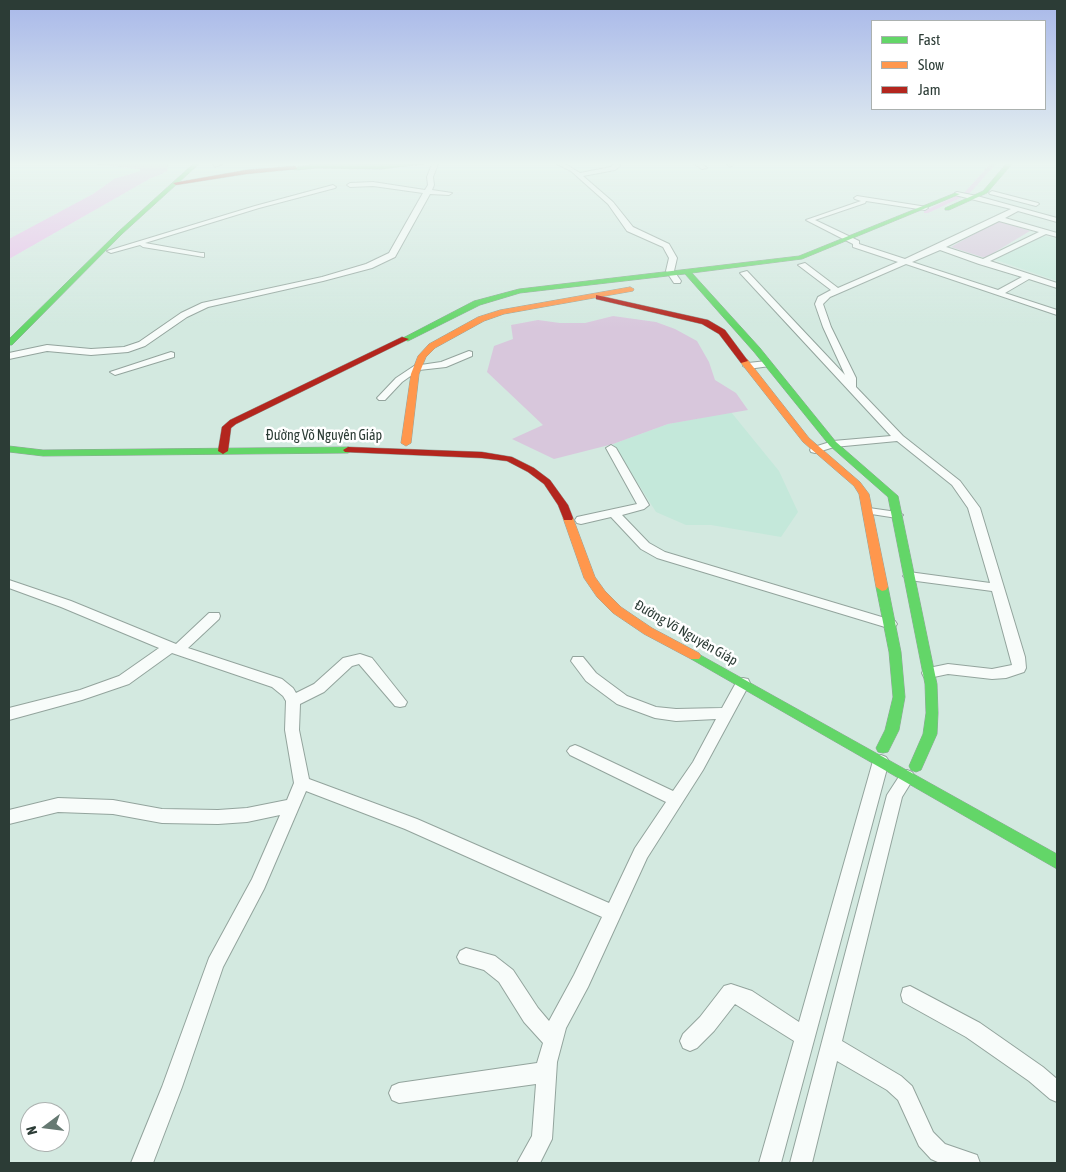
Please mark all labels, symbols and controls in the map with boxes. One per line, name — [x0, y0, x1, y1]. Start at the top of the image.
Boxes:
legend — [871, 20, 1046, 110]
text: Fast — [918, 31, 940, 48]
text: Slow — [918, 56, 944, 73]
text: Jam — [918, 81, 941, 98]
street label: Đường Võ Nguyên Giáp — [266, 428, 382, 444]
street label: Đường Võ Nguyên Giáp — [631, 597, 741, 669]
north arrow — [20, 1102, 70, 1152]
text: N — [23, 1125, 40, 1137]

